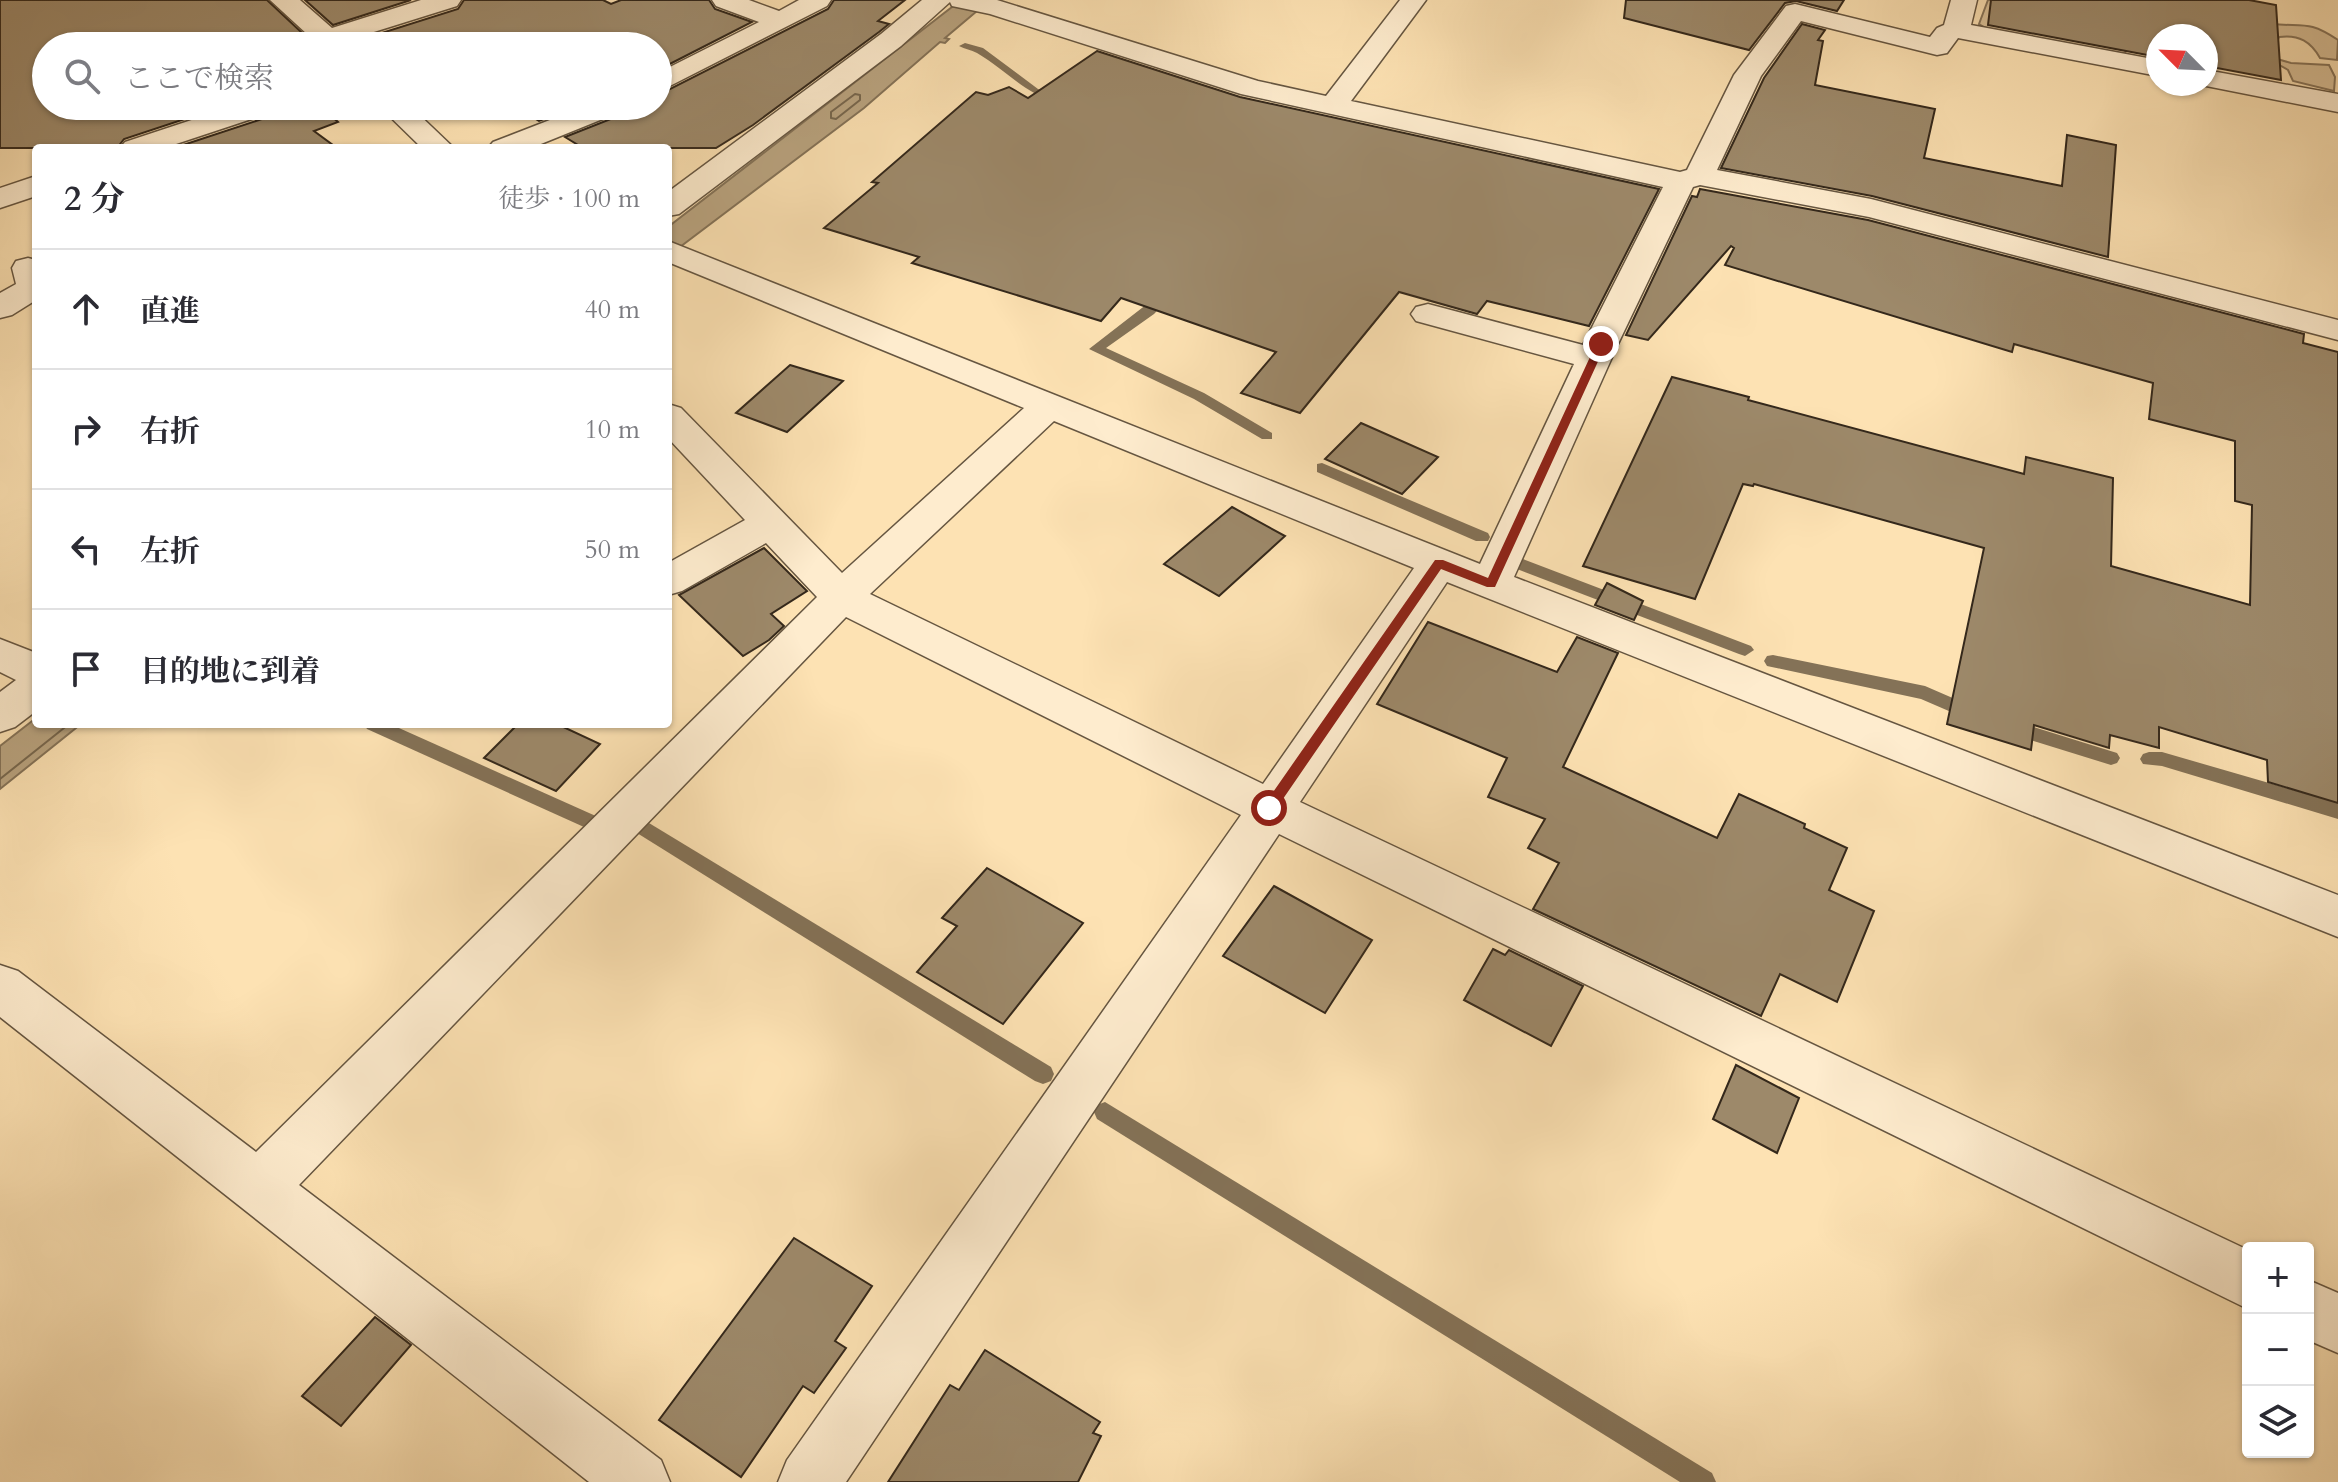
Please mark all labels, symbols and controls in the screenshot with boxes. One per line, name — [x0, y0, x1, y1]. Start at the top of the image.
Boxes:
north arrow — [2146, 24, 2218, 96]
search box — [32, 32, 672, 120]
icon: search — [60, 54, 104, 98]
text: ここで検索 — [124, 58, 274, 99]
text: 2 分 — [64, 176, 125, 222]
text: 徒歩 · 100 m — [499, 181, 640, 216]
icon: ahead — [64, 287, 108, 331]
text: 直進 — [140, 291, 200, 332]
text: 40 m — [584, 292, 640, 327]
route end — [1583, 326, 1619, 362]
icon: right — [64, 407, 108, 451]
text: 右折 — [140, 411, 200, 452]
text: 10 m — [584, 412, 640, 447]
icon: left — [64, 527, 108, 571]
text: 左折 — [140, 531, 200, 572]
text: 50 m — [584, 532, 640, 567]
icon: arrive — [64, 647, 108, 691]
text: 目的地に到着 — [140, 651, 320, 692]
route start — [1251, 790, 1287, 826]
map controls — [2242, 1242, 2314, 1458]
button: + — [2242, 1242, 2314, 1314]
button: − — [2242, 1314, 2314, 1386]
button: layers — [2242, 1386, 2314, 1458]

